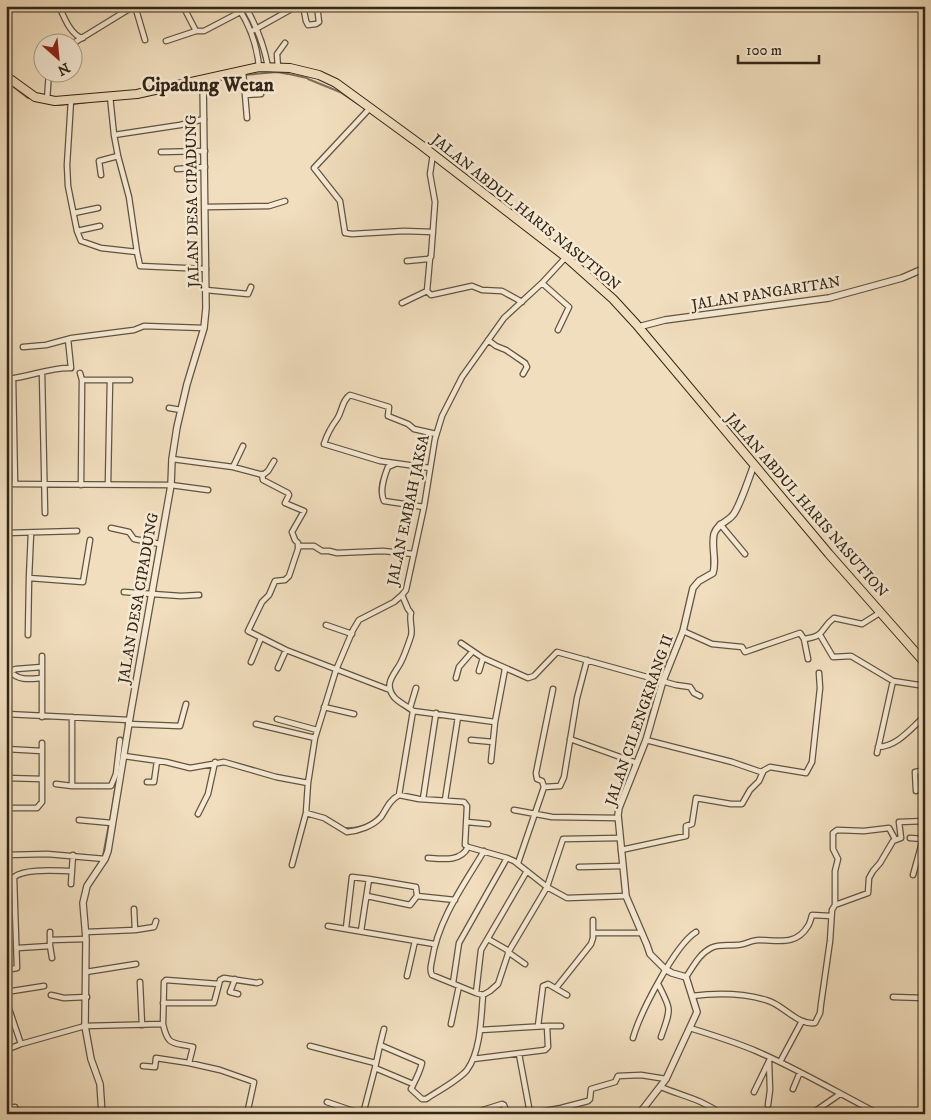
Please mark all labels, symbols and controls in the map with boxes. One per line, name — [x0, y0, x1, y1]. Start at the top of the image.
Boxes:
north arrow — [32, 32, 82, 82]
scale bar — [738, 32, 820, 64]
text: 100 m — [746, 41, 782, 60]
text: N — [54, 58, 73, 80]
district label: Cipadung Wetan — [142, 73, 275, 98]
street label: JALAN DESA CIPADUNG — [181, 114, 204, 290]
street label: JALAN ABDUL HARIS NASUTION — [426, 129, 624, 295]
street label: JALAN PANGARITAN — [688, 272, 842, 315]
street label: JALAN ABDUL HARIS NASUTION — [720, 408, 892, 601]
street label: JALAN EMBAH JAKSA — [383, 432, 434, 589]
street label: JALAN DESA CIPADUNG — [114, 511, 163, 687]
street label: JALAN CILENGKRANG II — [601, 632, 678, 810]

